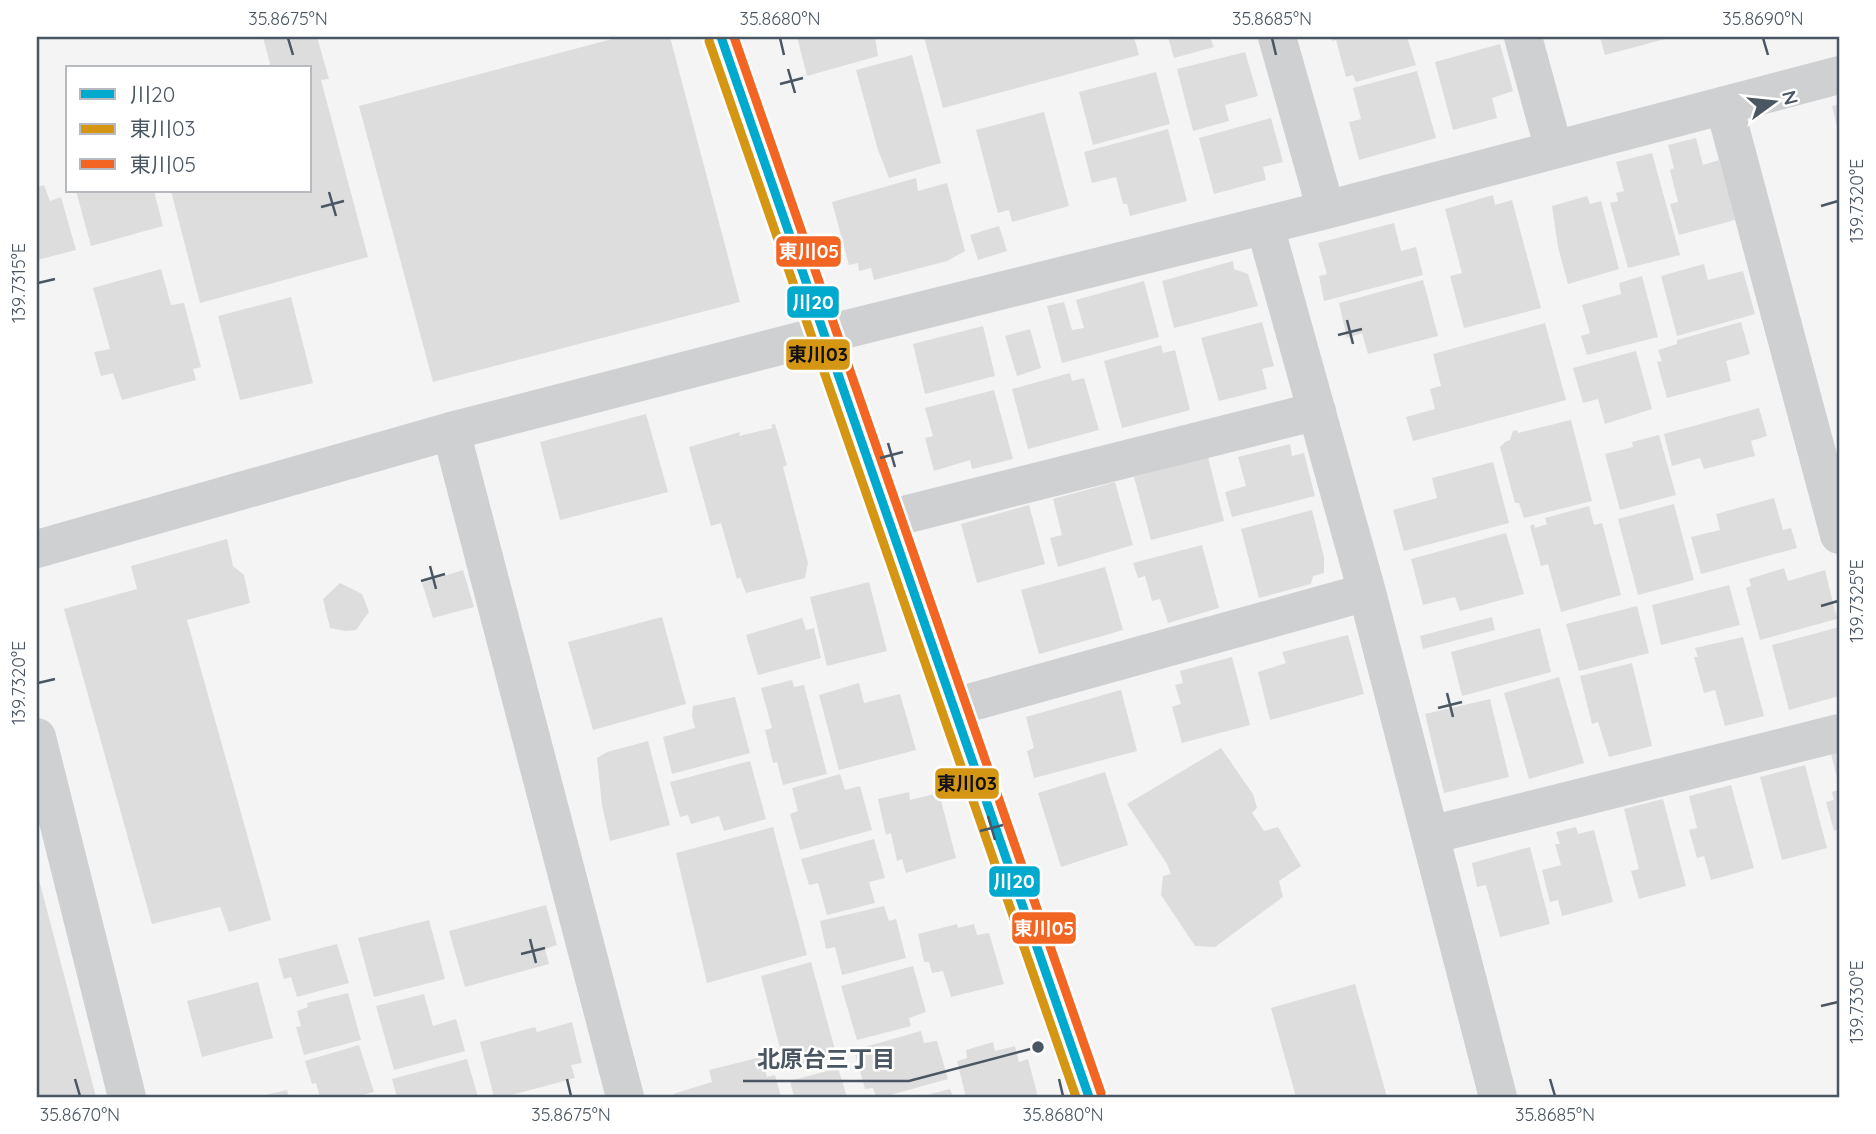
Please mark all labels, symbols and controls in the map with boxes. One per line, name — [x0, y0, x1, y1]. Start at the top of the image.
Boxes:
text: 35.8675°N — [248, 7, 328, 30]
text: 35.8680°N — [740, 7, 820, 30]
text: 35.8685°N — [1232, 7, 1312, 30]
text: 35.8690°N — [1722, 7, 1804, 30]
legend — [66, 66, 312, 192]
north arrow — [1740, 66, 1810, 136]
text: 川20 — [130, 81, 175, 107]
text: N — [1777, 88, 1804, 107]
text: 東川03 — [130, 115, 196, 141]
text: 東川05 — [130, 151, 196, 177]
text: 139.7320°E — [1845, 159, 1868, 243]
line badge: 東川05 — [775, 235, 842, 268]
text: 東川05 — [779, 239, 839, 263]
text: 139.7315°E — [7, 243, 30, 323]
line badge: 川20 — [786, 285, 840, 319]
text: 川20 — [792, 290, 834, 314]
line badge: 東川03 — [785, 338, 851, 371]
text: 東川03 — [788, 342, 848, 366]
text: 139.7325°E — [1845, 559, 1868, 643]
text: 139.7320°E — [7, 641, 30, 725]
line badge: 東川03 — [934, 767, 1000, 800]
text: 東川03 — [937, 771, 997, 795]
line badge: 川20 — [988, 865, 1041, 898]
text: 川20 — [993, 869, 1035, 893]
line badge: 東川05 — [1011, 911, 1077, 945]
text: 東川05 — [1014, 916, 1074, 940]
text: 139.7330°E — [1845, 960, 1868, 1044]
callout: 北原台三丁目 — [743, 1037, 909, 1081]
text: 北原台三丁目 — [757, 1044, 895, 1073]
text: 35.8670°N — [40, 1103, 120, 1126]
text: 35.8675°N — [531, 1103, 611, 1126]
text: 35.8680°N — [1023, 1103, 1103, 1126]
text: 35.8685°N — [1515, 1103, 1595, 1126]

